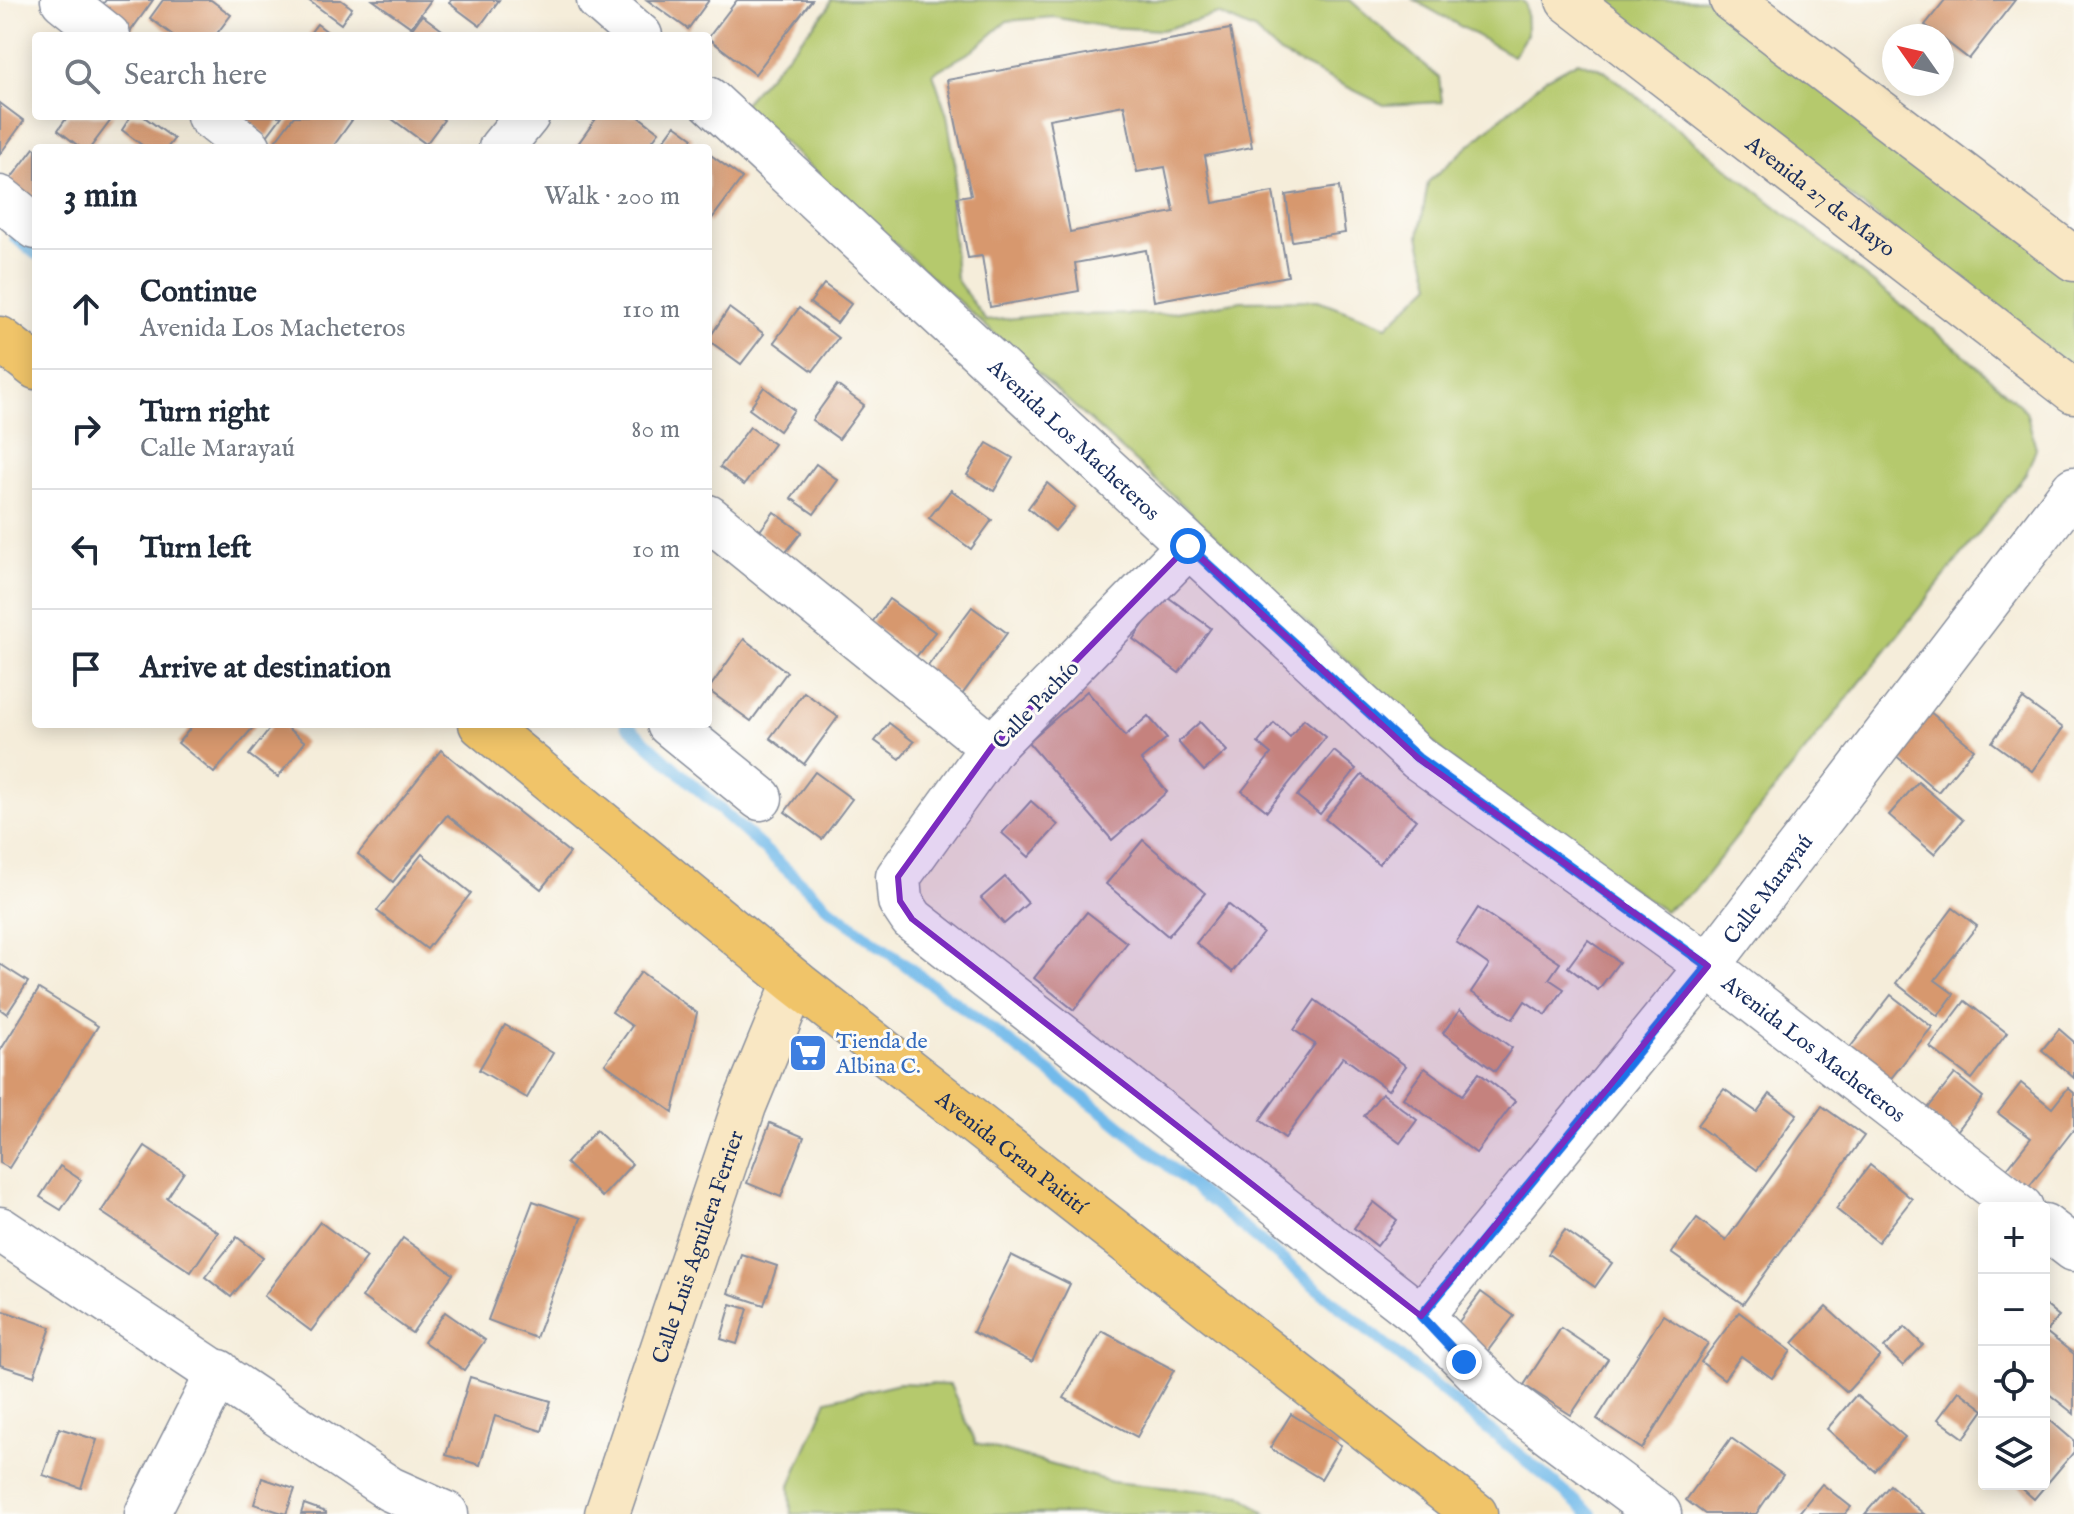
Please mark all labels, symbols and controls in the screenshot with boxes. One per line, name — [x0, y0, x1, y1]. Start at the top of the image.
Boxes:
north arrow — [1882, 24, 1954, 96]
search box — [32, 32, 712, 120]
icon: search — [60, 54, 104, 98]
text: Search here — [124, 57, 267, 95]
street label: Avenida 27 de Mayo — [1739, 130, 1901, 264]
text: 3 min — [64, 175, 138, 218]
text: Walk · 200 m — [544, 180, 680, 213]
text: Continue — [140, 274, 257, 312]
icon: ahead — [64, 287, 108, 331]
text: 110 m — [622, 293, 680, 326]
text: Avenida Los Macheteros — [140, 312, 406, 345]
street label: Avenida Los Macheteros — [980, 353, 1165, 527]
text: Turn right — [140, 394, 270, 432]
icon: right — [64, 407, 108, 451]
text: 80 m — [631, 413, 680, 446]
text: Calle Marayaú — [140, 432, 295, 465]
icon: left — [64, 527, 108, 571]
route start — [1170, 528, 1206, 564]
text: Turn left — [140, 530, 251, 568]
text: 10 m — [632, 533, 680, 566]
icon: arrive — [64, 647, 108, 691]
text: Arrive at destination — [140, 650, 391, 688]
street label: Calle Pachío — [987, 655, 1086, 756]
street label: Calle Marayaú — [1718, 829, 1820, 951]
street label: Avenida Los Macheteros — [1715, 969, 1911, 1130]
place label: Tienda de Albina C. — [835, 1028, 928, 1081]
supermarket icon: Tienda de Albina C. — [787, 1032, 829, 1074]
street label: Avenida Gran Paitití — [929, 1085, 1094, 1222]
street label: Calle Luis Aguilera Ferrier — [647, 1127, 751, 1368]
map controls — [1978, 1202, 2050, 1490]
button: + — [1978, 1202, 2050, 1274]
button: − — [1978, 1274, 2050, 1346]
route end — [1446, 1344, 1482, 1380]
button: locate — [1978, 1346, 2050, 1418]
button: layers — [1978, 1418, 2050, 1490]

